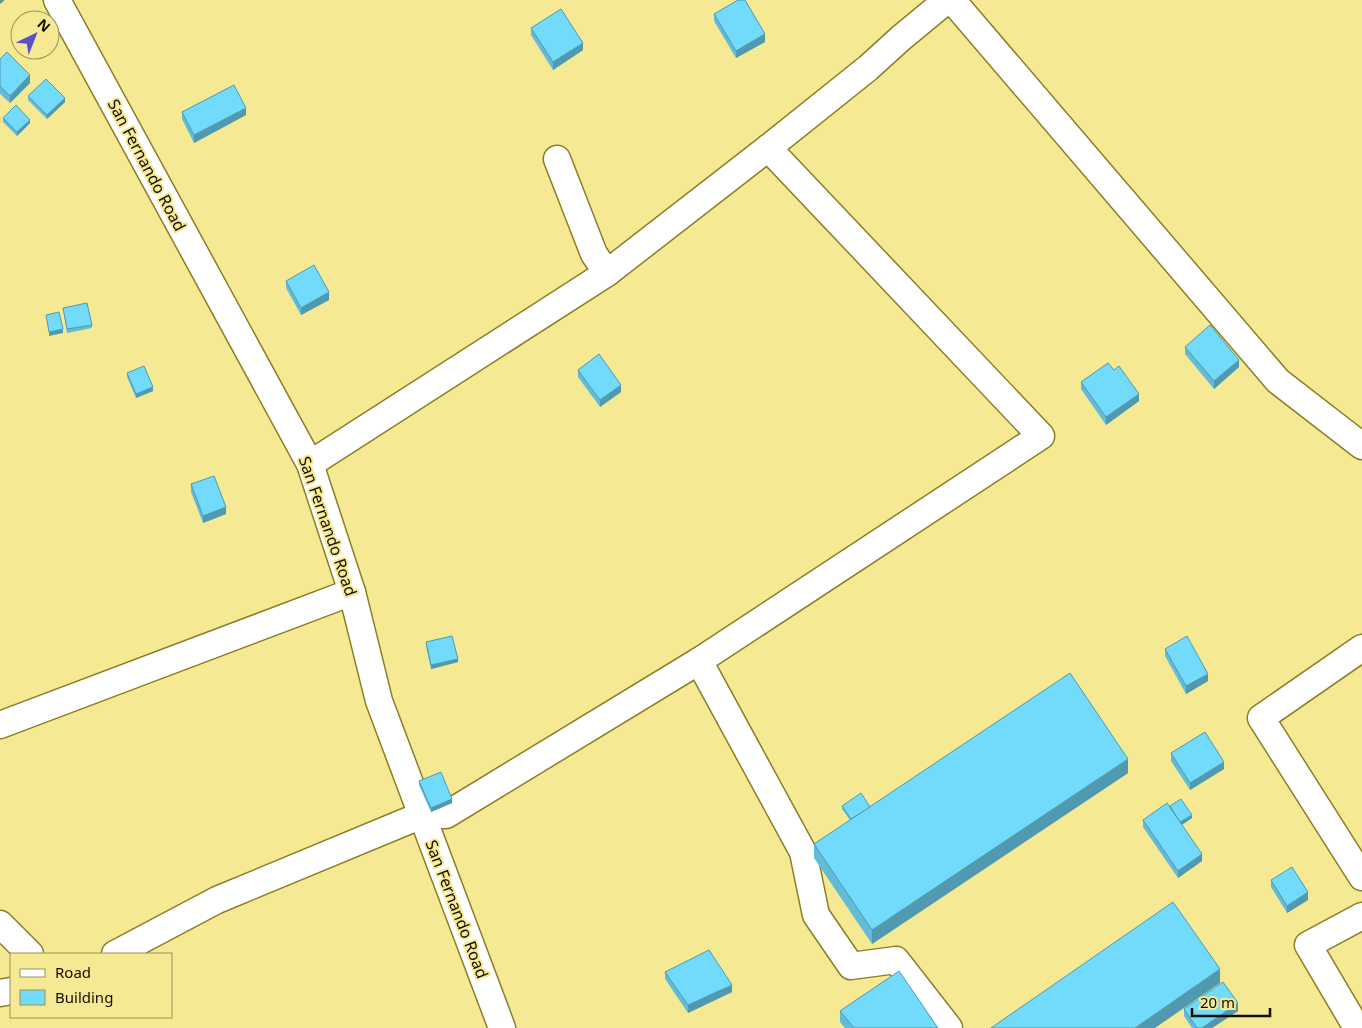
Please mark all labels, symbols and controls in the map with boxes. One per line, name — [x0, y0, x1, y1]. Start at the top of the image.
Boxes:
north arrow — [10, 10, 60, 60]
text: N — [34, 14, 55, 36]
street label: San Fernando Road — [103, 95, 191, 235]
street label: San Fernando Road — [294, 453, 362, 599]
street label: San Fernando Road — [420, 837, 494, 981]
legend — [10, 953, 172, 1018]
text: Road — [55, 962, 91, 982]
scale bar — [1192, 986, 1270, 1018]
text: Building — [55, 987, 113, 1007]
text: 20 m — [1200, 992, 1235, 1012]

